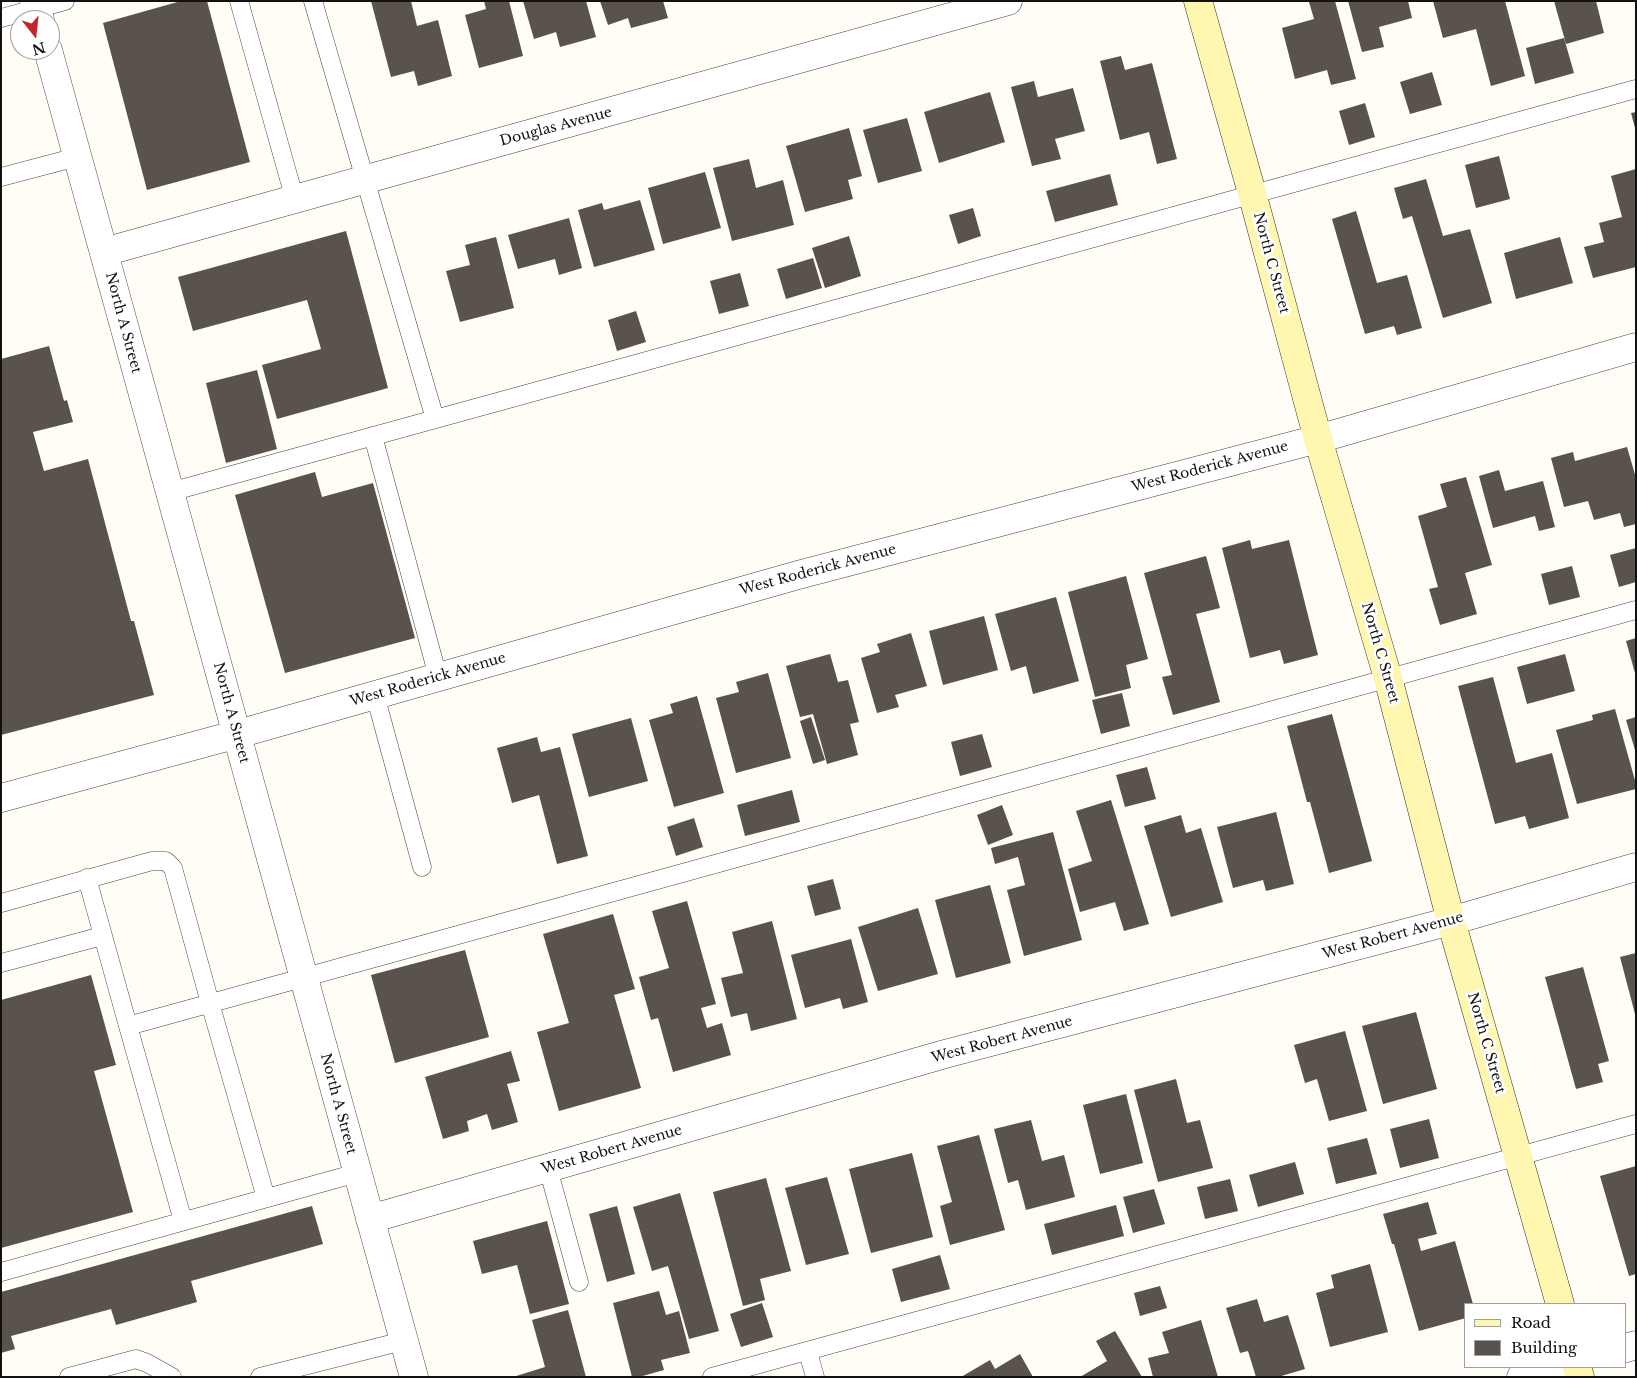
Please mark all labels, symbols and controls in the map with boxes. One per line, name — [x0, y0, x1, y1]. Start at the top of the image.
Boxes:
north arrow — [10, 10, 60, 60]
text: N — [30, 38, 48, 59]
street label: Douglas Avenue — [498, 104, 614, 150]
street label: North C Street — [1249, 210, 1293, 316]
street label: North A Street — [101, 271, 145, 375]
street label: West Roderick Avenue — [1130, 438, 1290, 496]
street label: West Roderick Avenue — [738, 541, 898, 599]
street label: North C Street — [1358, 601, 1402, 705]
street label: West Roderick Avenue — [348, 650, 508, 710]
street label: North A Street — [209, 661, 253, 765]
street label: West Robert Avenue — [1321, 909, 1465, 963]
street label: North C Street — [1464, 991, 1508, 1095]
street label: West Robert Avenue — [930, 1013, 1074, 1067]
street label: North A Street — [316, 1052, 360, 1156]
street label: West Robert Avenue — [540, 1122, 684, 1178]
legend — [1464, 1303, 1627, 1368]
text: Road — [1511, 1313, 1551, 1332]
text: Building — [1511, 1338, 1577, 1357]

